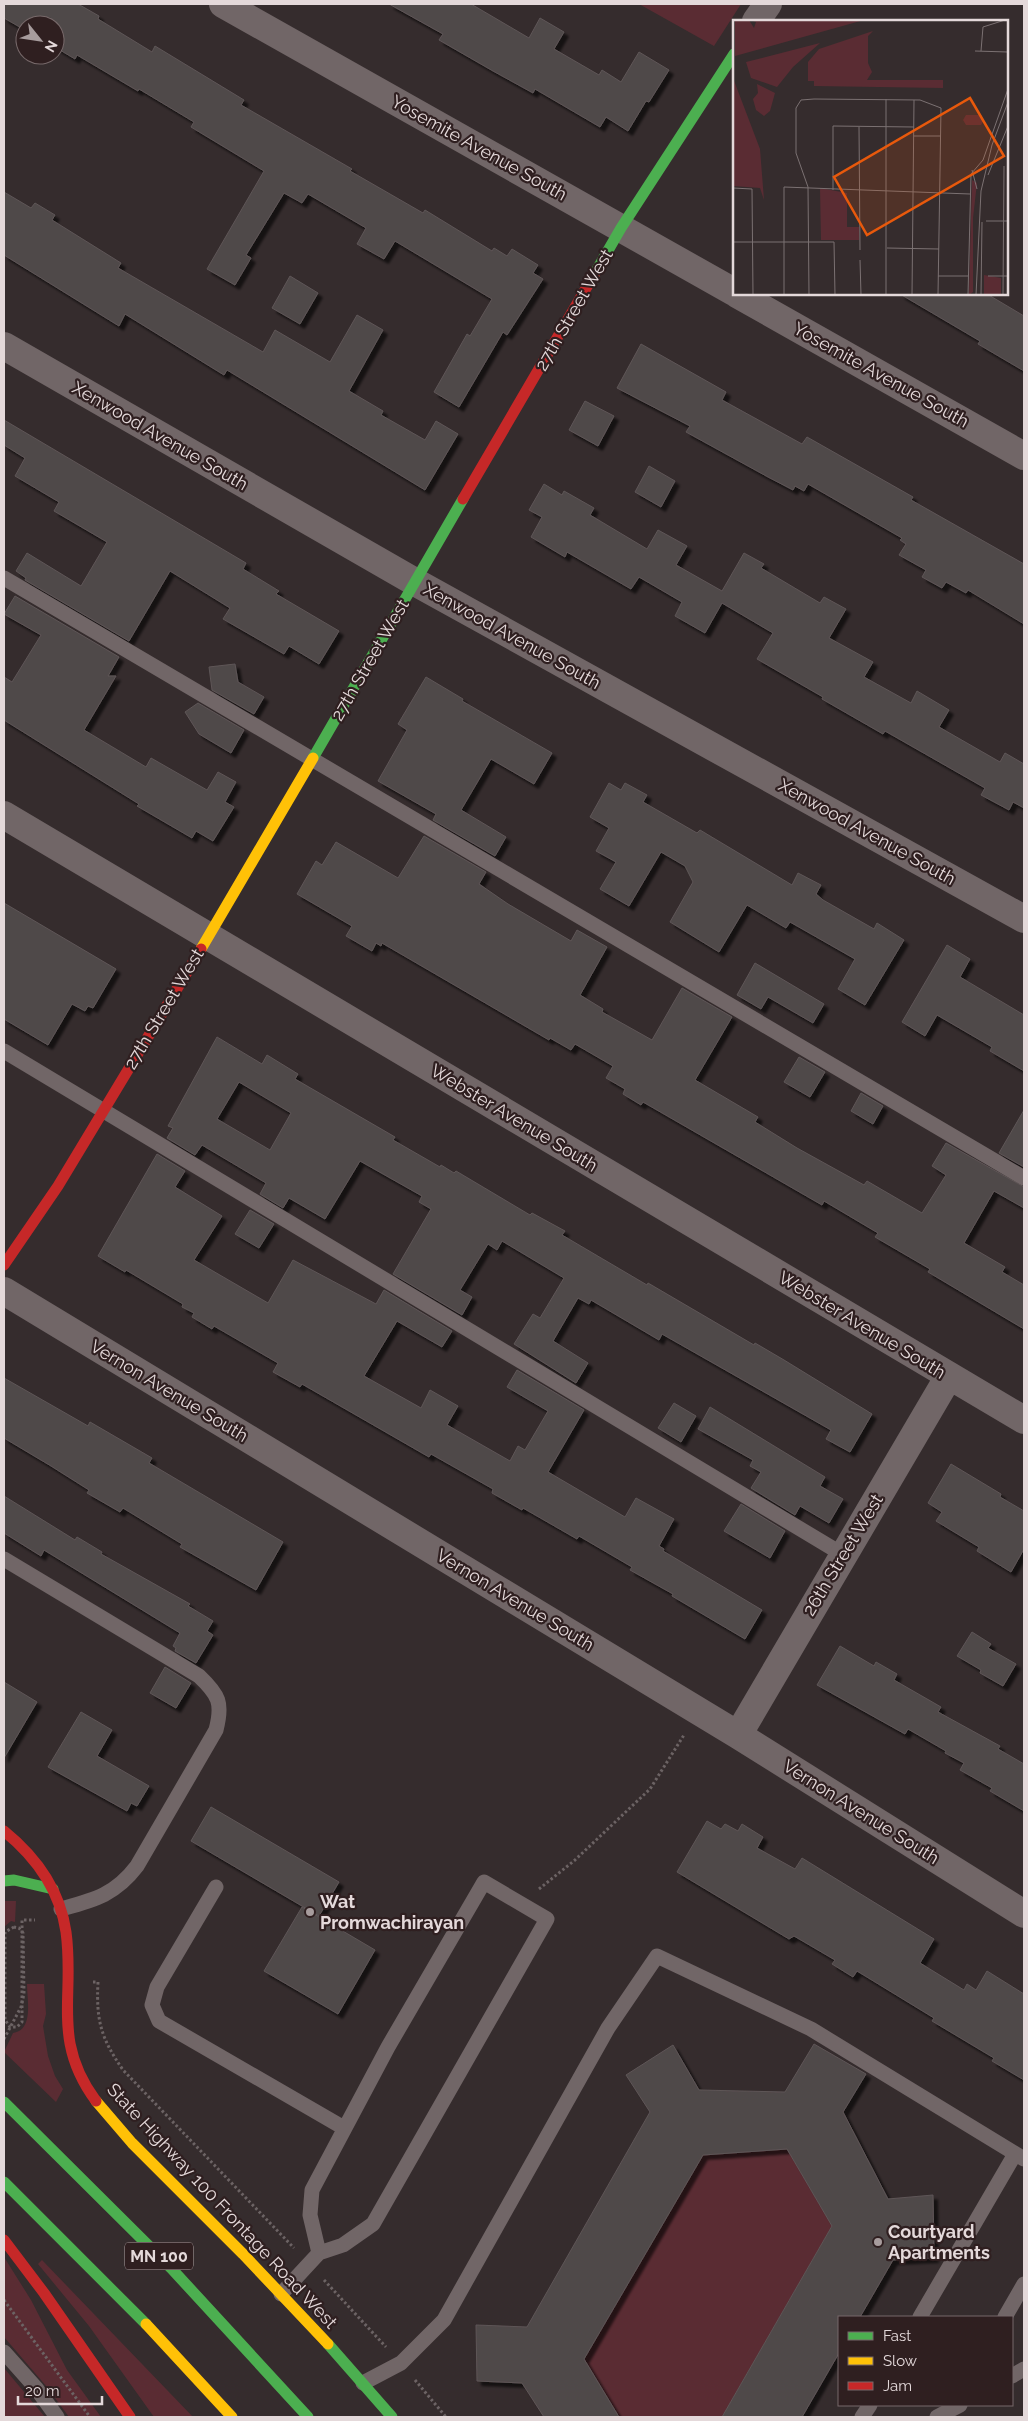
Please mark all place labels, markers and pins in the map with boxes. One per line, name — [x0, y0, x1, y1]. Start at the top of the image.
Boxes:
place label: Wat Promwachirayan — [320, 1891, 464, 1933]
marker: Wat Promwachirayan — [304, 1906, 316, 1918]
place label: Courtyard Apartments — [888, 2221, 990, 2263]
marker: Courtyard Apartments — [872, 2236, 884, 2248]

